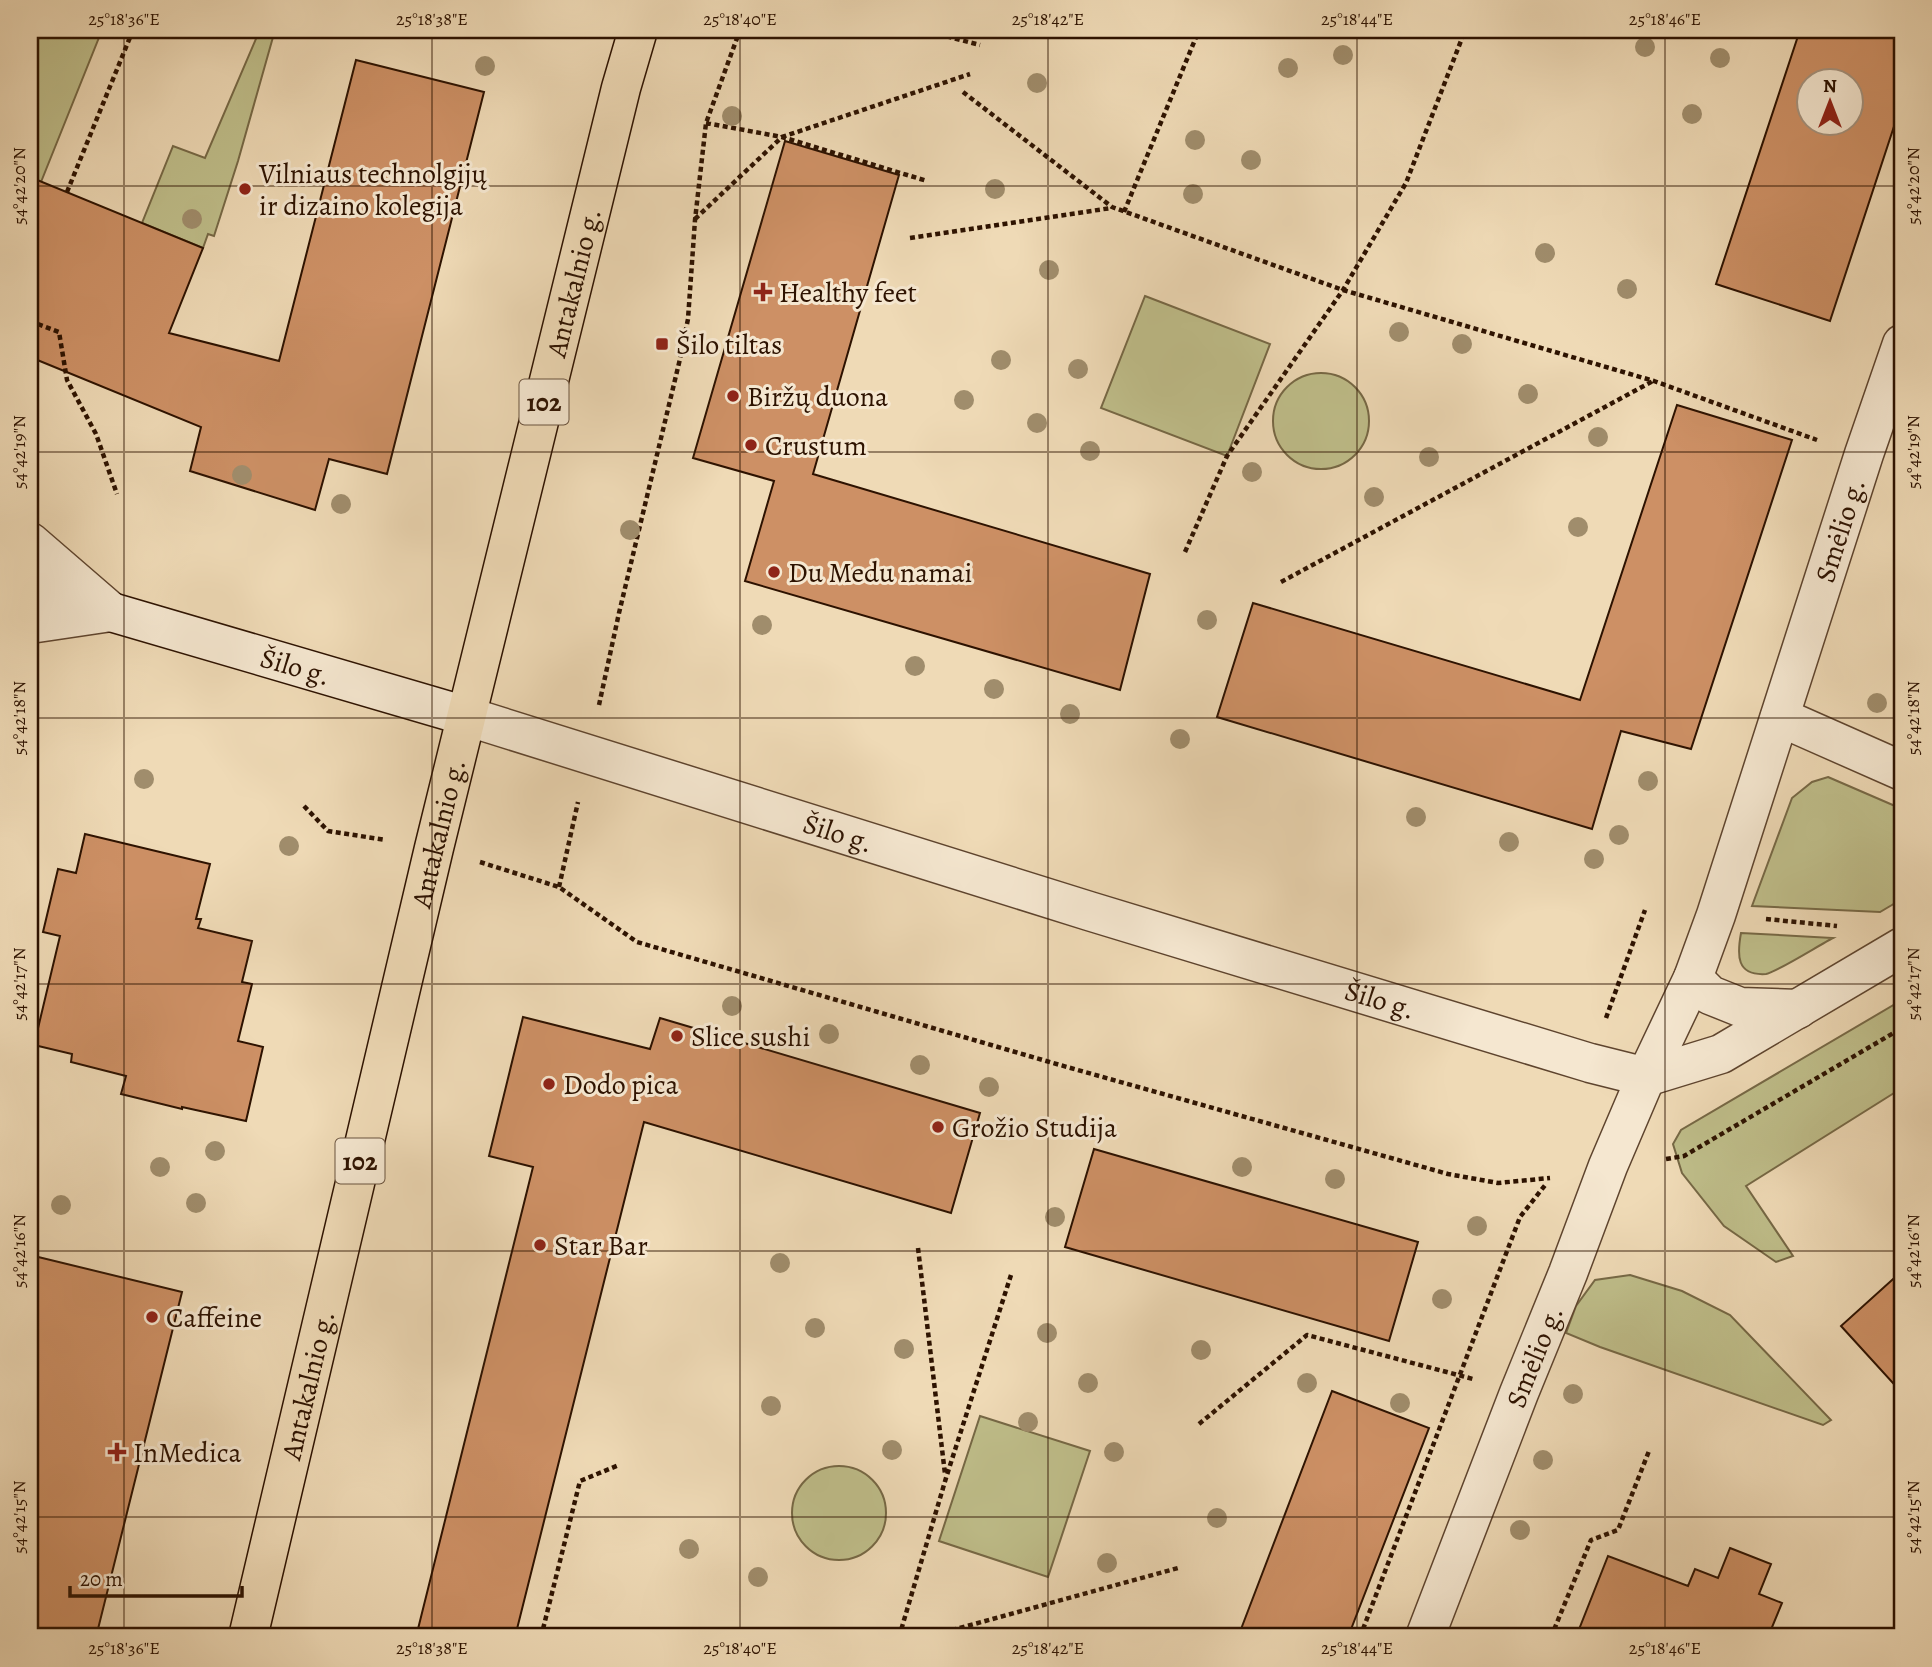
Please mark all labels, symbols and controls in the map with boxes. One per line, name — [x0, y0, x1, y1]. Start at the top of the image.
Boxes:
text: 25°18'36"E — [88, 7, 160, 31]
text: 25°18'38"E — [396, 7, 468, 31]
text: 25°18'40"E — [703, 7, 777, 31]
text: 25°18'42"E — [1012, 7, 1084, 31]
text: 25°18'44"E — [1321, 7, 1393, 31]
text: 25°18'46"E — [1629, 7, 1701, 31]
north arrow — [1796, 66, 1866, 136]
text: N — [1823, 73, 1837, 99]
text: 54°42'20"N — [7, 147, 31, 225]
text: 54°42'20"N — [1901, 147, 1925, 225]
place label: Vilniaus technolgijų ir dizaino kolegija — [258, 155, 488, 225]
marker: Vilniaus technolgijų ir dizaino kolegija — [237, 181, 253, 197]
street label: Antakalnio g. — [537, 204, 611, 362]
place label: Healthy feet — [779, 274, 917, 312]
marker: Healthy feet — [753, 282, 773, 302]
place label: Šilo tiltas — [676, 326, 782, 364]
marker: Šilo tiltas — [654, 336, 670, 352]
place label: Biržų duona — [747, 378, 888, 416]
road number: 102 — [520, 380, 568, 424]
marker: Biržų duona — [725, 388, 741, 404]
text: 54°42'19"N — [7, 415, 31, 489]
text: 54°42'19"N — [1901, 415, 1925, 489]
place label: Crustum — [765, 427, 867, 465]
marker: Crustum — [743, 437, 759, 453]
street label: Smėlio g. — [1806, 474, 1875, 587]
place label: Du Medu namai — [788, 554, 972, 592]
marker: Du Medu namai — [766, 564, 782, 580]
street label: Šilo g. — [256, 639, 335, 695]
text: 54°42'18"N — [7, 681, 31, 755]
text: 54°42'18"N — [1901, 681, 1925, 755]
street label: Antakalnio g. — [402, 755, 475, 913]
street label: Šilo g. — [798, 805, 878, 862]
text: 54°42'17"N — [7, 947, 31, 1021]
text: 54°42'17"N — [1901, 947, 1925, 1021]
street label: Šilo g. — [1340, 972, 1419, 1029]
place label: Slice sushi — [691, 1018, 810, 1056]
marker: Slice sushi — [669, 1028, 685, 1044]
place label: Dodo pica — [563, 1066, 678, 1104]
marker: Dodo pica — [541, 1076, 557, 1092]
place label: Grožio Studija — [952, 1109, 1117, 1147]
marker: Grožio Studija — [930, 1119, 946, 1135]
road number: 102 — [336, 1138, 384, 1184]
text: 54°42'16"N — [7, 1214, 31, 1288]
text: 54°42'16"N — [1901, 1214, 1925, 1288]
place label: Star Bar — [554, 1227, 648, 1265]
marker: Star Bar — [532, 1237, 548, 1253]
place label: Caffeine — [166, 1299, 262, 1337]
street label: Smėlio g. — [1497, 1300, 1573, 1413]
street label: Antakalnio g. — [272, 1307, 344, 1464]
marker: Caffeine — [144, 1309, 160, 1325]
place label: InMedica — [133, 1434, 241, 1472]
marker: InMedica — [107, 1442, 127, 1462]
text: 54°42'15"N — [7, 1480, 31, 1554]
text: 54°42'15"N — [1901, 1480, 1925, 1554]
scale bar — [70, 1555, 242, 1599]
text: 20 m — [80, 1565, 123, 1593]
text: 25°18'36"E — [88, 1636, 160, 1660]
text: 25°18'38"E — [396, 1636, 468, 1660]
text: 25°18'40"E — [703, 1636, 777, 1660]
text: 25°18'42"E — [1012, 1636, 1084, 1660]
text: 25°18'44"E — [1321, 1636, 1393, 1660]
text: 25°18'46"E — [1629, 1636, 1701, 1660]

